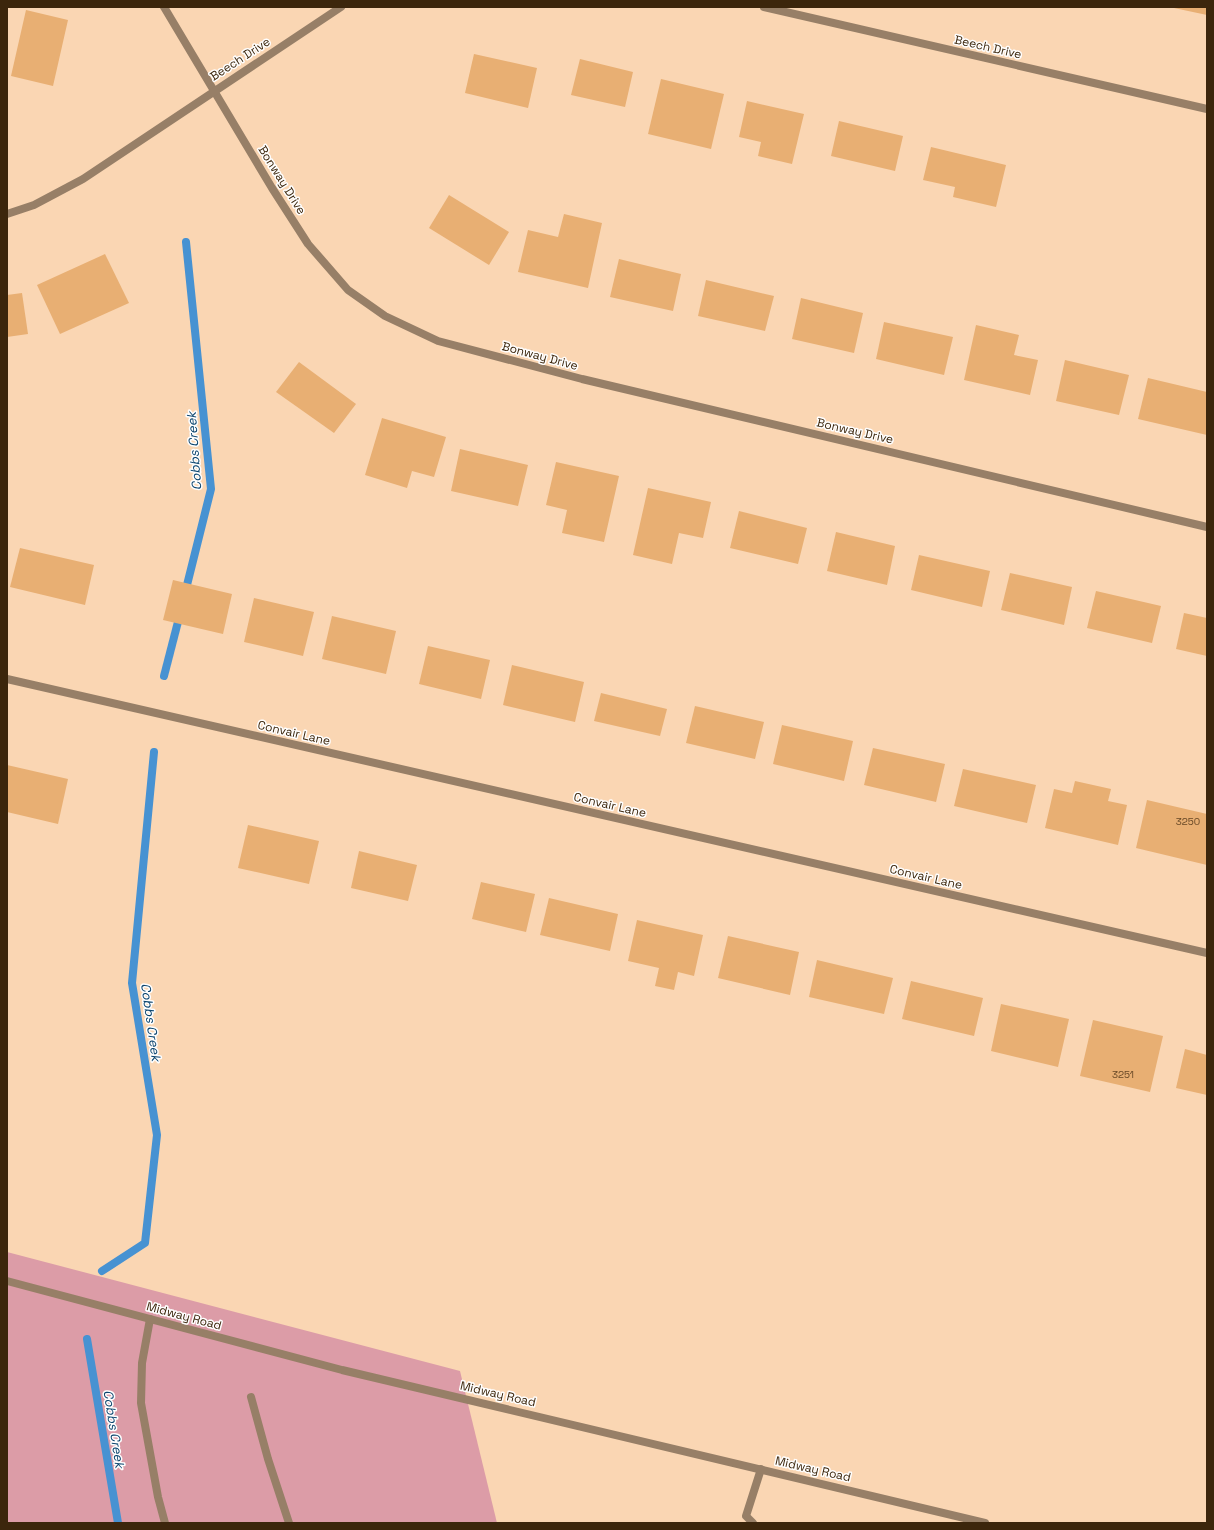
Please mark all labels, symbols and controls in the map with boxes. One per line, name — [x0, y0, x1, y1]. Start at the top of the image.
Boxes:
street label: Beech Drive — [953, 31, 1023, 63]
street label: Beech Drive — [207, 34, 273, 84]
street label: Bonway Drive — [255, 143, 309, 217]
street label: Bonway Drive — [500, 338, 580, 374]
water label: Cobbs Creek — [183, 409, 205, 491]
street label: Bonway Drive — [815, 414, 895, 448]
street label: Convair Lane — [256, 717, 332, 749]
street label: Convair Lane — [572, 789, 648, 821]
house number: 3250 — [1176, 815, 1200, 828]
street label: Convair Lane — [888, 861, 964, 893]
water label: Cobbs Creek — [137, 982, 165, 1064]
house number: 3251 — [1112, 1068, 1134, 1081]
street label: Midway Road — [145, 1298, 223, 1334]
street label: Midway Road — [459, 1378, 537, 1410]
water label: Cobbs Creek — [99, 1389, 129, 1471]
street label: Midway Road — [774, 1453, 852, 1485]

